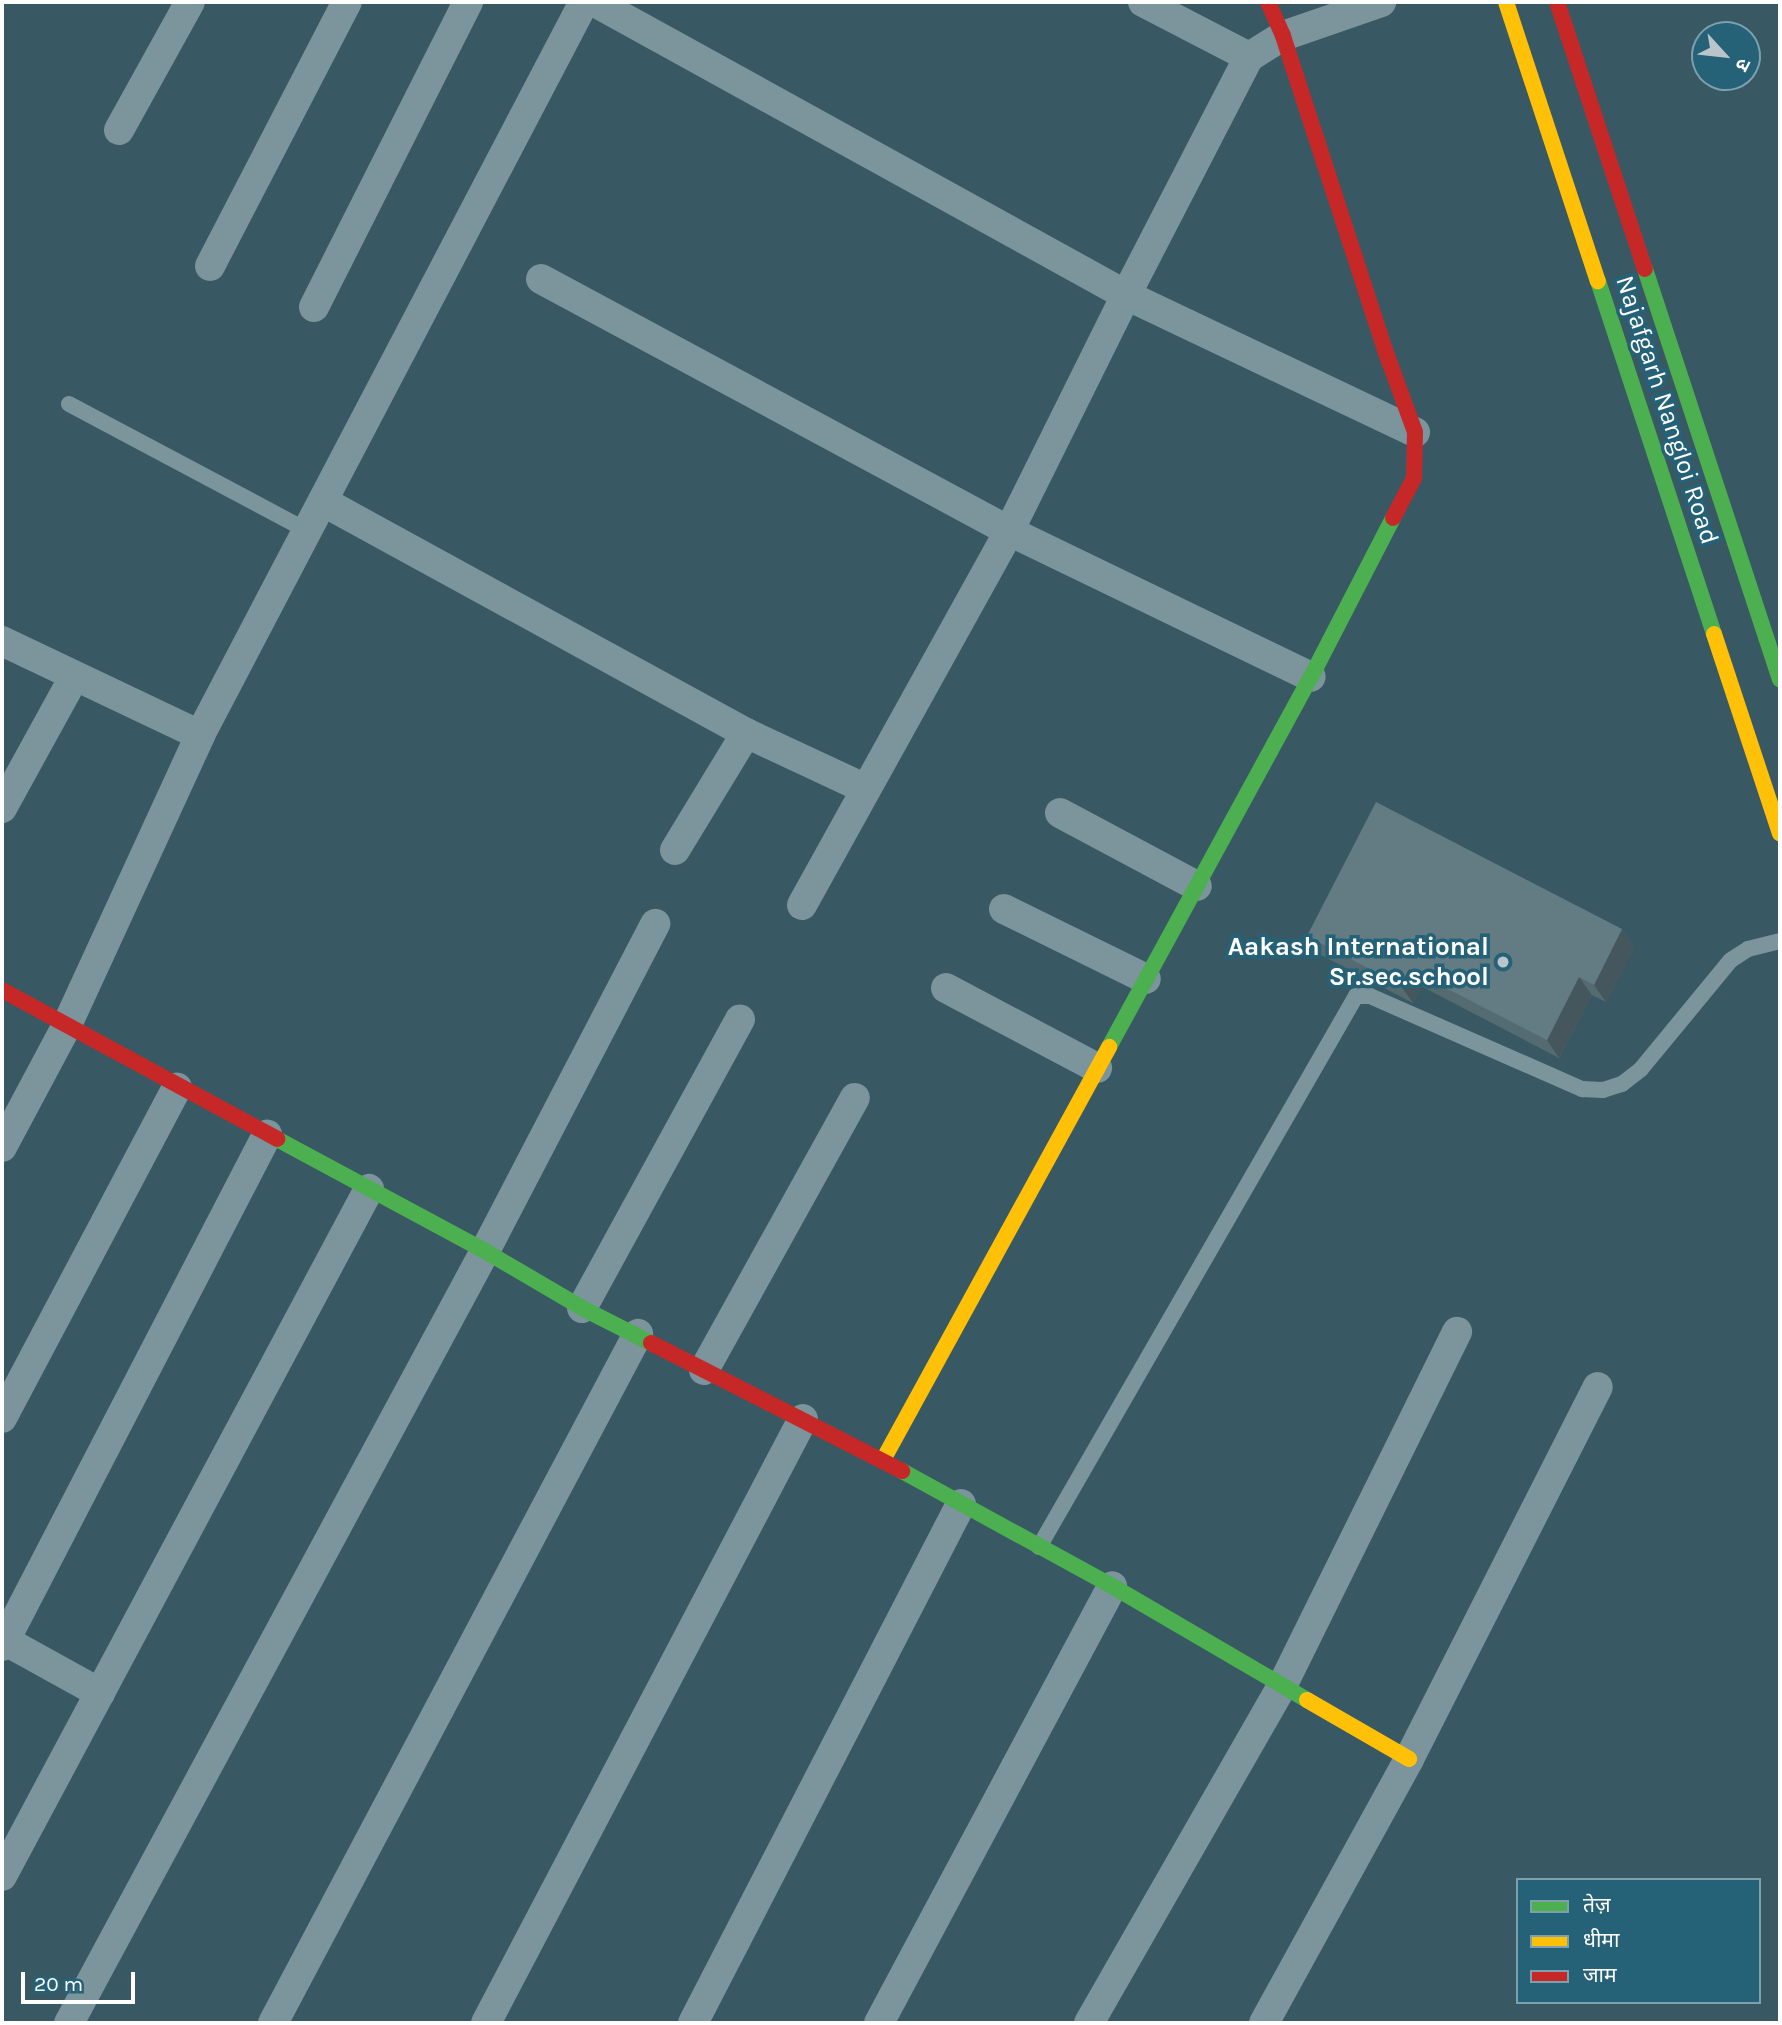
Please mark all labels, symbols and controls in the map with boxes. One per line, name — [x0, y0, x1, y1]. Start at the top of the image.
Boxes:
north arrow — [1691, 21, 1761, 91]
text: उ — [1731, 55, 1755, 75]
street label: Najafgarh Nangloi Road — [1609, 272, 1725, 548]
place label: Aakash International Sr.sec.school — [1228, 931, 1489, 992]
marker: Aakash International Sr.sec.school — [1495, 954, 1511, 970]
legend — [1516, 1878, 1761, 2004]
text: तेज़ — [1583, 1893, 1611, 1917]
text: धीमा — [1583, 1928, 1619, 1952]
scale bar — [24, 1958, 138, 2002]
text: जाम — [1583, 1963, 1617, 1987]
text: 20 m — [34, 1972, 83, 1996]

